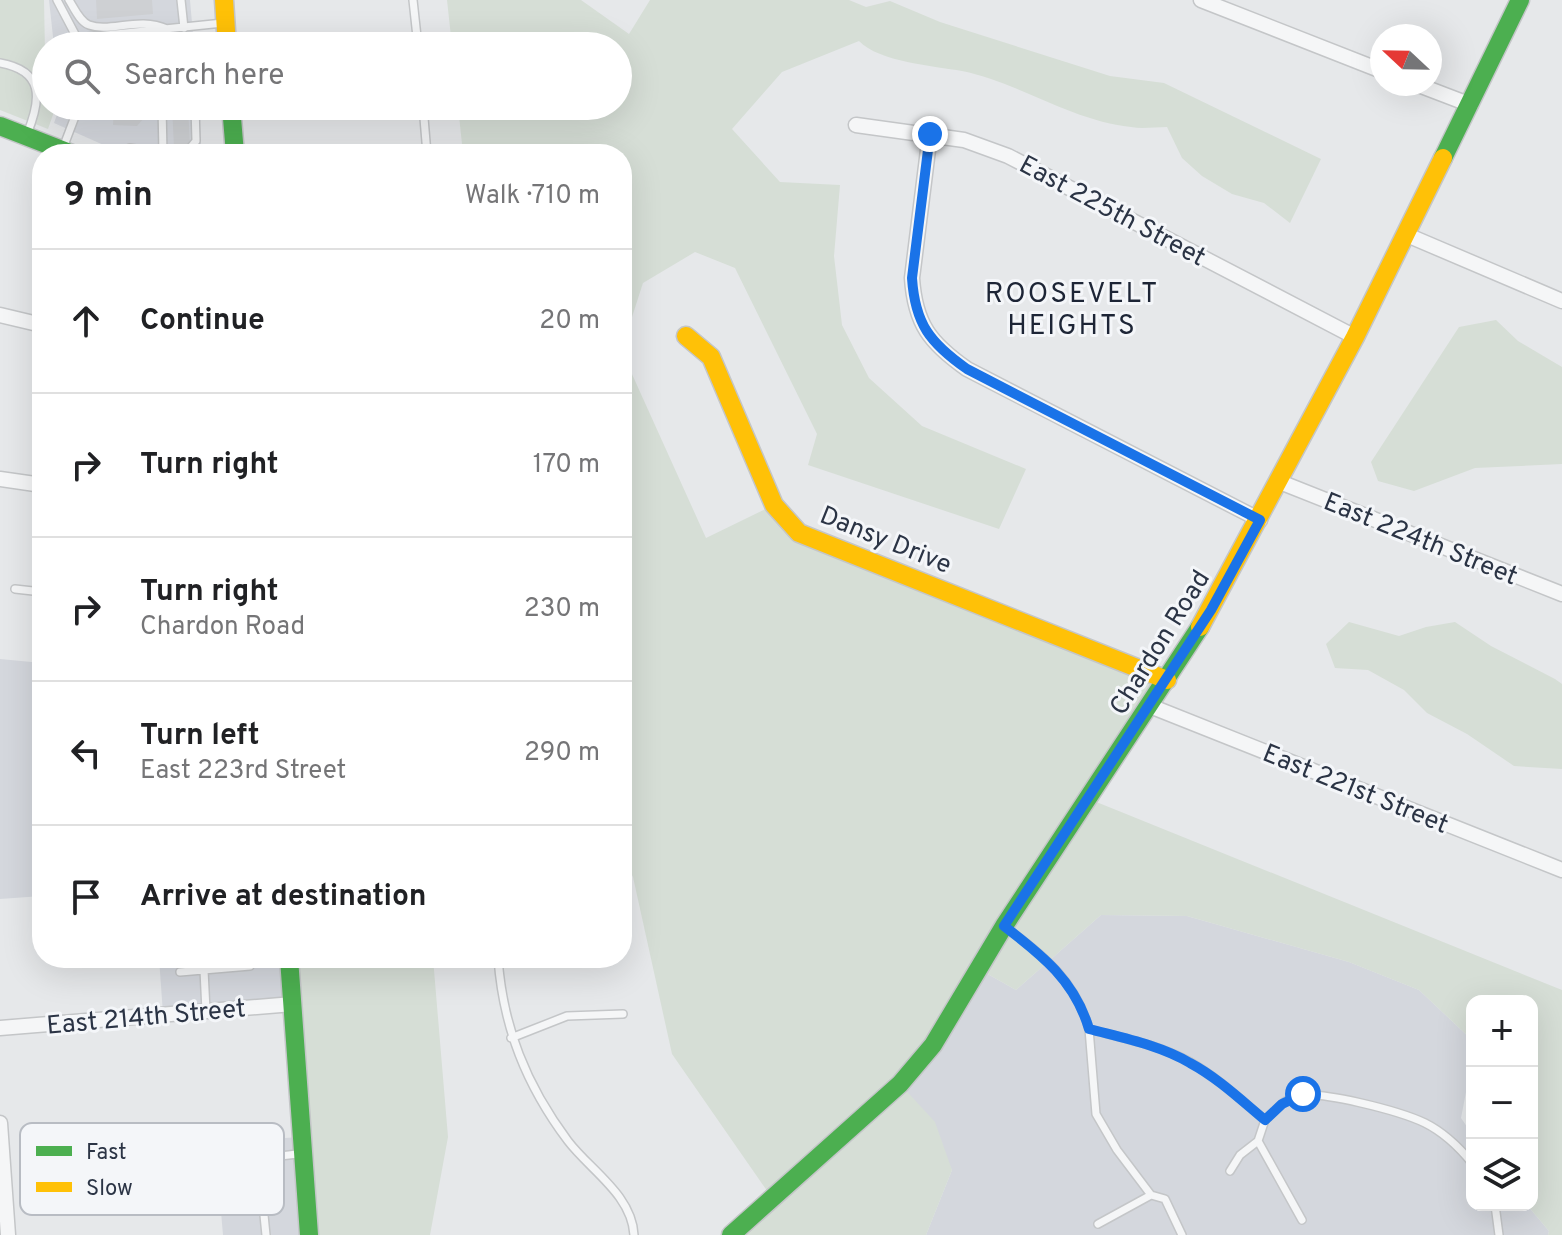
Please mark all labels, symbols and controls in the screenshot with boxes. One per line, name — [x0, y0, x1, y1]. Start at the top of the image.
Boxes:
north arrow — [1370, 24, 1442, 96]
search box — [32, 32, 632, 120]
icon: search — [60, 54, 104, 98]
text: Search here — [124, 58, 284, 95]
route end — [912, 116, 948, 152]
street label: East 225th Street — [1013, 149, 1211, 275]
text: 9 min — [64, 175, 153, 218]
text: Walk · 710 m — [465, 180, 600, 213]
district label: ROOSEVELT HEIGHTS — [985, 277, 1159, 345]
icon: ahead — [64, 299, 108, 343]
text: Continue — [140, 303, 265, 340]
text: 20 m — [539, 305, 600, 338]
icon: right — [64, 443, 108, 487]
text: Turn right — [140, 447, 278, 484]
text: 170 m — [533, 449, 600, 482]
street label: East 224th Street — [1318, 486, 1522, 594]
street label: Dansy Drive — [814, 500, 956, 583]
street label: Chardon Road — [1103, 565, 1219, 722]
text: Turn right — [140, 574, 278, 611]
icon: right — [64, 587, 108, 631]
text: 230 m — [524, 593, 600, 626]
text: Chardon Road — [140, 611, 305, 644]
text: Turn left — [140, 718, 260, 755]
icon: left — [64, 731, 108, 775]
text: 290 m — [524, 737, 600, 770]
street label: East 221st Street — [1257, 738, 1453, 843]
text: East 223rd Street — [140, 755, 346, 788]
icon: arrive — [64, 875, 108, 919]
text: Arrive at destination — [140, 879, 426, 916]
street label: East 214th Street — [45, 993, 247, 1044]
map controls — [1466, 995, 1538, 1211]
button: + — [1466, 995, 1538, 1067]
button: − — [1466, 1067, 1538, 1139]
route start — [1285, 1076, 1321, 1112]
legend — [20, 1123, 284, 1215]
button: layers — [1466, 1139, 1538, 1211]
text: Fast — [86, 1140, 127, 1167]
text: Slow — [86, 1176, 133, 1203]

